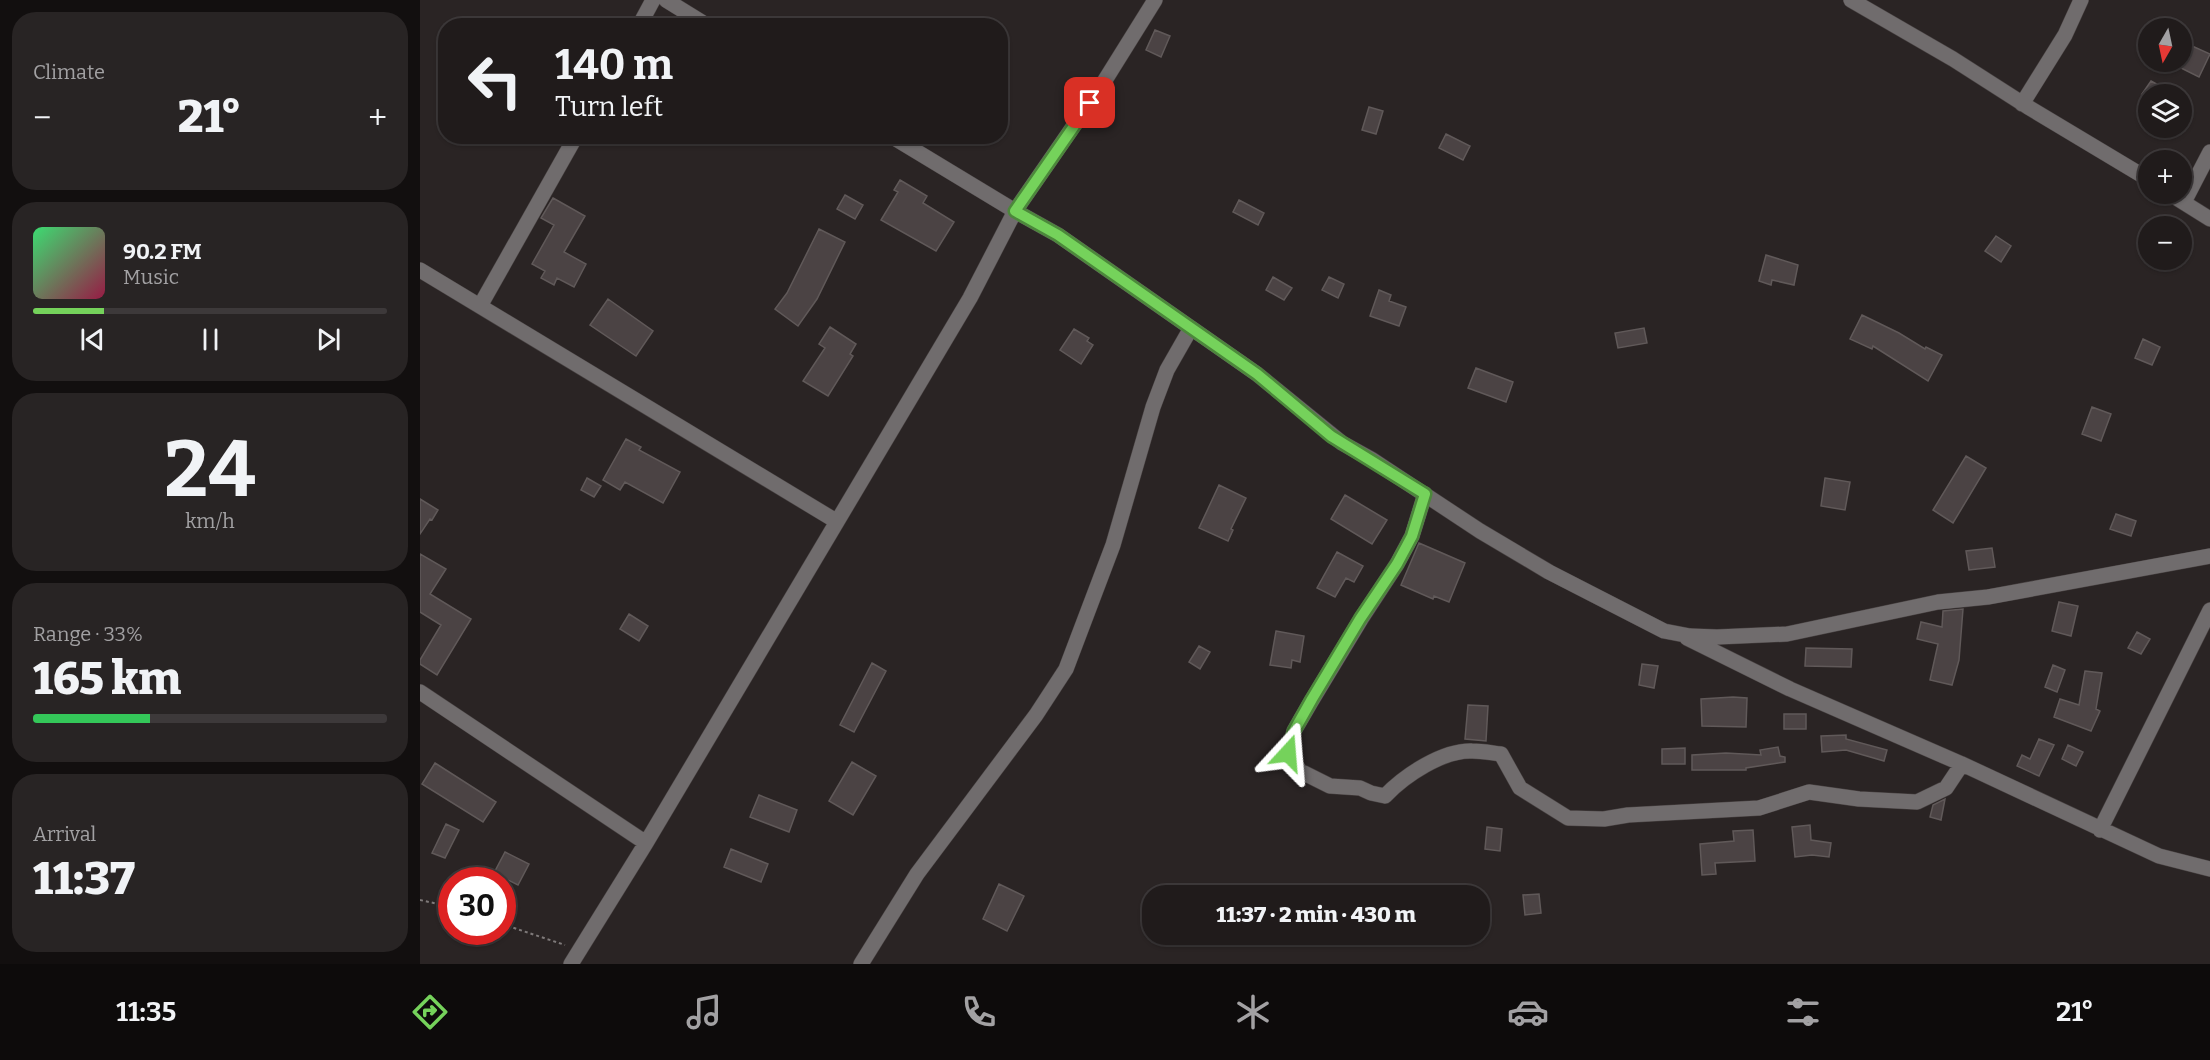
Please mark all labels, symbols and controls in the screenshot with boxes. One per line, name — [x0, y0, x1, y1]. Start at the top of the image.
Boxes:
north arrow — [2138, 18, 2192, 72]
map controls — [2138, 18, 2192, 270]
text: 140 m — [555, 40, 673, 90]
icon: left — [456, 42, 534, 120]
text: Climate — [33, 60, 105, 84]
pin — [1064, 77, 1115, 128]
button: layers — [2138, 84, 2192, 138]
icon: arrive — [1073, 86, 1106, 119]
text: 21° — [178, 90, 242, 144]
text: Turn left — [555, 91, 663, 123]
text: − — [33, 98, 51, 138]
text: + — [368, 98, 387, 138]
button: + — [2138, 150, 2192, 204]
button: − — [2138, 216, 2192, 270]
text: 90.2 FM — [123, 238, 202, 265]
text: Music — [123, 265, 179, 289]
icon: previous — [76, 323, 109, 356]
icon: pause — [194, 323, 227, 356]
icon: next — [312, 323, 345, 356]
text: 24 — [164, 423, 256, 517]
text: km/h — [185, 509, 235, 533]
text: Range · 33% — [33, 622, 143, 646]
text: 165 km — [33, 652, 181, 706]
position arrow — [1256, 721, 1320, 785]
text: Arrival — [33, 822, 96, 846]
text: 11:37 — [33, 852, 135, 906]
speed limit sign: 30 — [438, 867, 516, 945]
text: 11:37 · 2 min · 430 m — [1216, 901, 1416, 928]
icon: directions — [409, 991, 451, 1033]
icon: music — [683, 991, 725, 1033]
icon: phone — [958, 991, 1000, 1033]
icon: climate — [1232, 991, 1274, 1033]
icon: car — [1507, 991, 1549, 1033]
icon: filters — [1782, 991, 1824, 1033]
text: 11:35 — [116, 996, 176, 1028]
text: 21° — [2056, 996, 2094, 1028]

